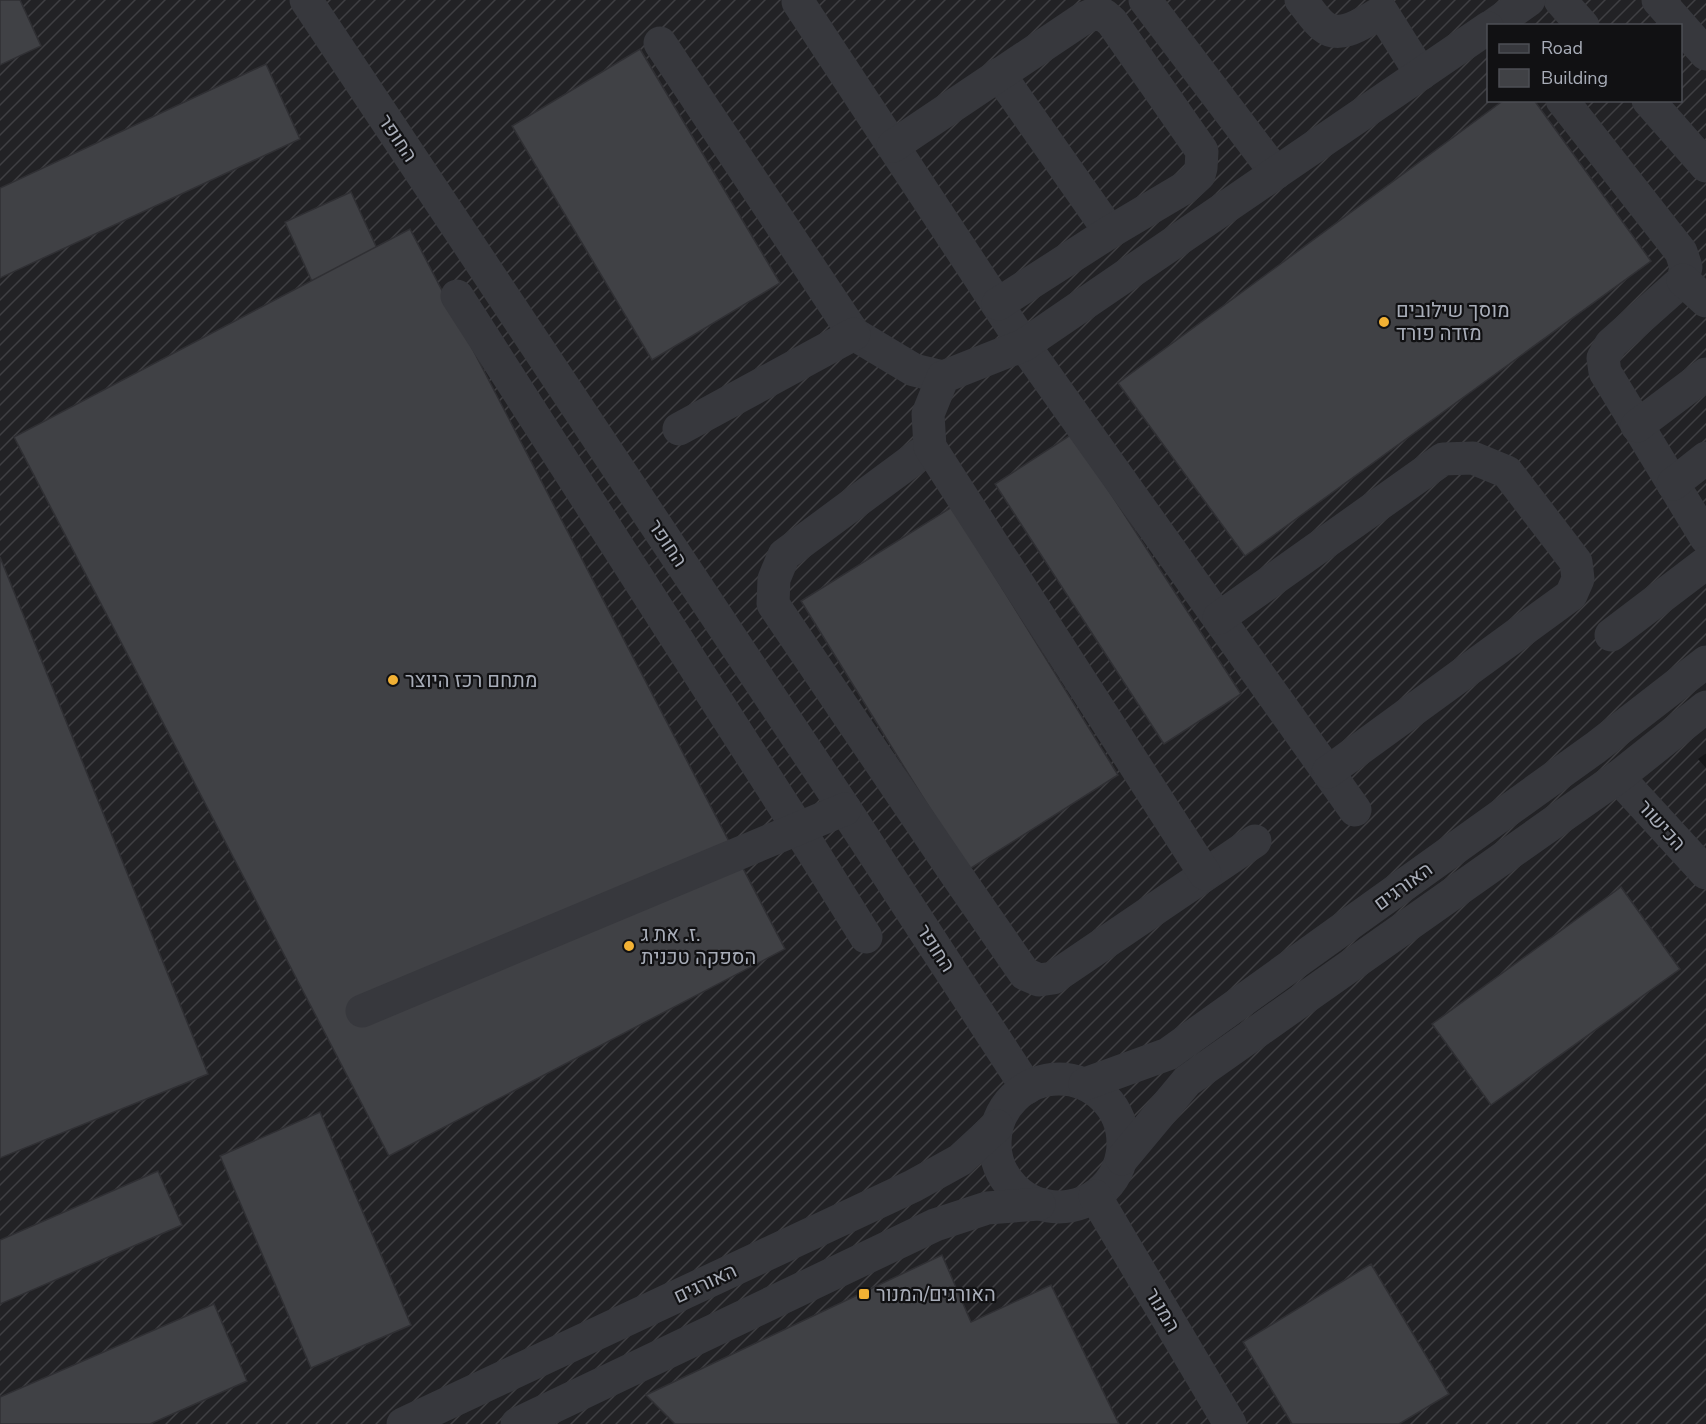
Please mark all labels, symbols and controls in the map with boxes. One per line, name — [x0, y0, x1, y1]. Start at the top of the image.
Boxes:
legend — [1487, 24, 1682, 102]
text: Road — [1541, 36, 1583, 60]
text: Building — [1541, 66, 1608, 90]
street label: החופר — [372, 109, 423, 167]
place label: מוסך שילובים מזדה פורד — [1396, 297, 1510, 347]
marker: מוסך שילובים מזדה פורד — [1377, 315, 1391, 329]
street label: החופר — [642, 514, 693, 572]
place label: מתחם רכז היוצר — [405, 667, 537, 694]
marker: מתחם רכז היוצר — [386, 673, 400, 687]
street label: הכישור — [1631, 794, 1692, 857]
street label: האורגים — [1368, 856, 1438, 917]
street label: החופר — [910, 919, 961, 977]
place label: ז. את ג. הספקה טכנית — [641, 921, 756, 971]
marker: ז. את ג. הספקה טכנית — [622, 939, 636, 953]
street label: האורגים — [669, 1257, 741, 1310]
place label: האורגים/המנור — [876, 1281, 996, 1308]
street label: המנור — [1139, 1283, 1186, 1338]
marker: האורגים/המנור — [857, 1287, 871, 1301]

